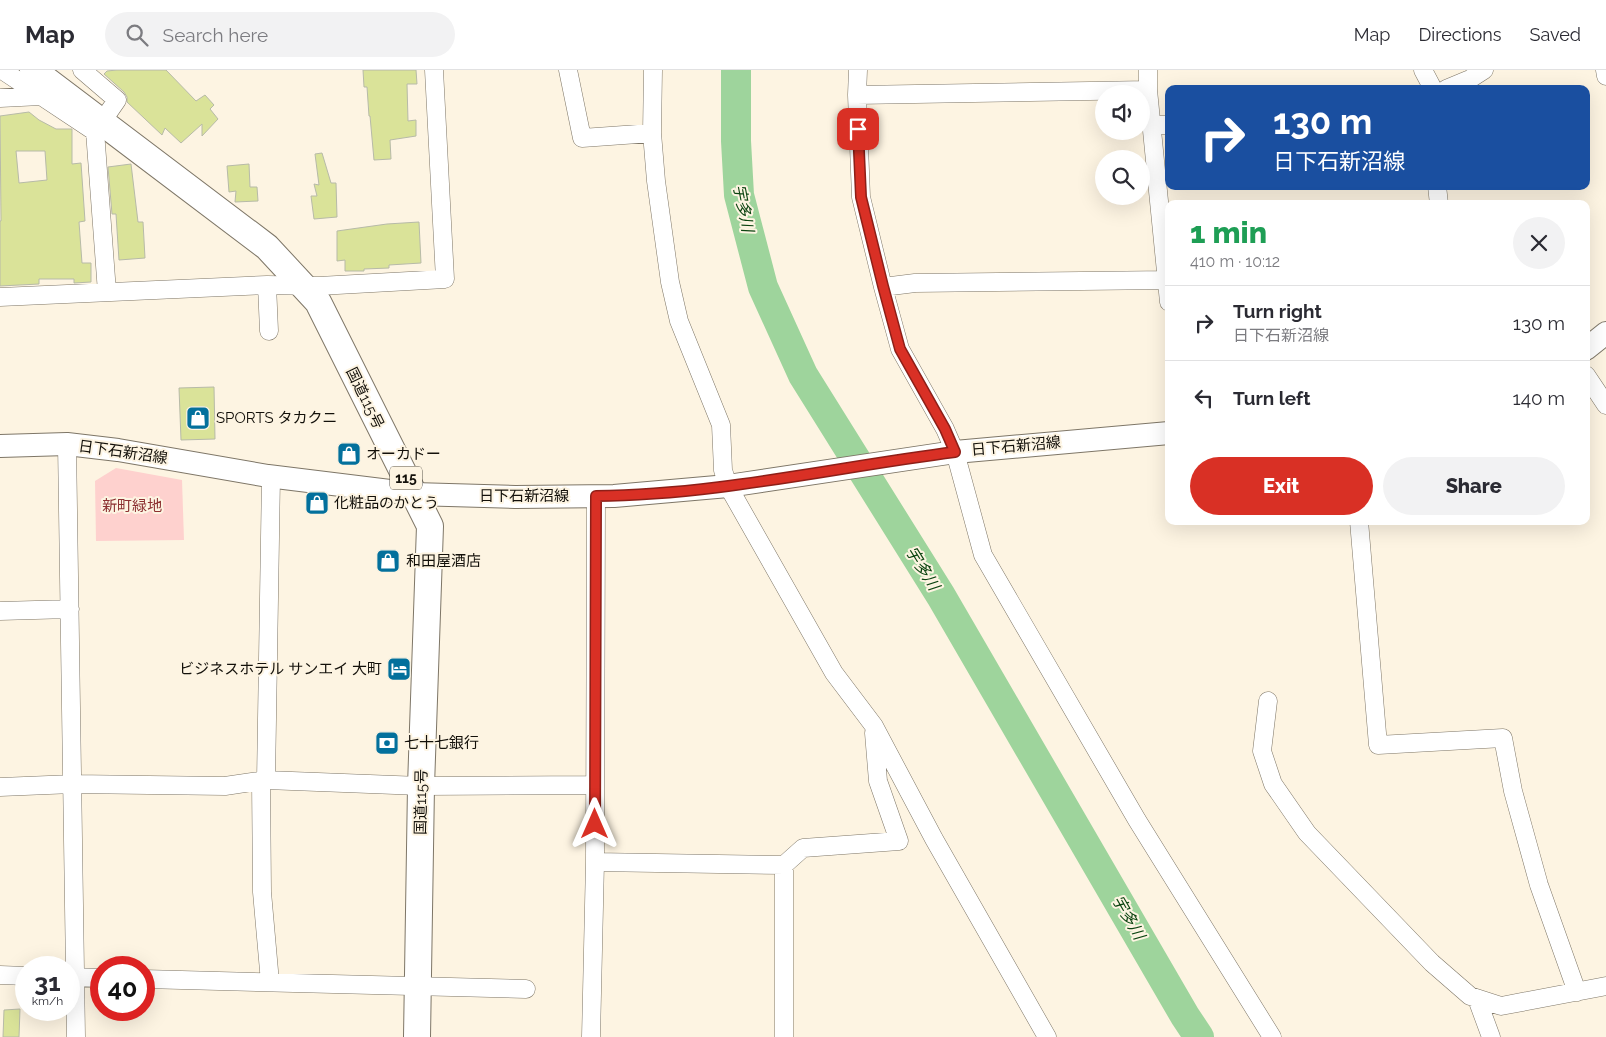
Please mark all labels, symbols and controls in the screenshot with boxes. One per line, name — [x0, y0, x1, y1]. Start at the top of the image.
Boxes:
search box — [105, 12, 455, 57]
text: Map — [25, 20, 75, 49]
icon: search — [123, 21, 151, 49]
text: Search here — [163, 24, 268, 46]
text: Map — [1354, 24, 1390, 45]
text: Directions — [1418, 24, 1502, 45]
text: Saved — [1530, 24, 1581, 45]
map controls — [1095, 85, 1150, 205]
button: sound — [1095, 85, 1150, 140]
text: 130 m — [1273, 101, 1372, 142]
icon: right — [1190, 105, 1255, 170]
pin — [837, 108, 879, 150]
icon: arrive — [844, 115, 872, 143]
text: 日下石新沼線 — [1273, 148, 1405, 174]
button: search — [1095, 150, 1150, 205]
water label: 宇多川 — [730, 183, 758, 235]
text: 1 min — [1190, 215, 1267, 250]
button: close — [1513, 217, 1565, 269]
text: 410 m · 10:12 — [1190, 252, 1280, 271]
text: Turn right — [1233, 300, 1322, 322]
icon: right — [1190, 309, 1218, 337]
text: 130 m — [1513, 312, 1565, 334]
text: 日下石新沼線 — [1233, 326, 1329, 345]
street label: 国道115号 — [342, 364, 388, 432]
icon: left — [1190, 384, 1218, 412]
text: Turn left — [1233, 387, 1310, 409]
text: 140 m — [1513, 387, 1565, 409]
shop icon: SPORTS タカクニ — [185, 405, 211, 431]
place label: SPORTS タカクニ — [216, 409, 337, 427]
street label: 日下石新沼線 — [970, 433, 1062, 459]
street label: 日下石新沼線 — [77, 437, 169, 467]
shop icon: オーカドー — [336, 441, 362, 467]
place label: オーカドー — [366, 445, 441, 463]
button: Exit — [1190, 457, 1373, 515]
button: Share — [1383, 457, 1565, 515]
road number: 115 — [390, 466, 422, 489]
street label: 日下石新沼線 — [479, 487, 569, 505]
shop icon: 化粧品のかとう — [304, 490, 330, 516]
place label: 化粧品のかとう — [334, 494, 439, 512]
park label: 新町緑地 — [102, 497, 162, 515]
water label: 宇多川 — [902, 543, 944, 595]
shop icon: 和田屋酒店 — [375, 548, 401, 574]
place label: 和田屋酒店 — [406, 552, 481, 570]
hotel icon: ビジネスホテル サンエイ 大町 — [386, 656, 412, 682]
place label: ビジネスホテル サンエイ 大町 — [179, 660, 382, 678]
bank icon: 七十七銀行 — [374, 730, 400, 756]
place label: 七十七銀行 — [404, 734, 479, 752]
street label: 国道115号 — [411, 769, 431, 835]
position arrow — [568, 797, 620, 849]
water label: 宇多川 — [1108, 892, 1150, 945]
speed limit sign: 40 — [90, 956, 155, 1021]
text: 31 — [34, 967, 61, 997]
text: km/h — [32, 994, 63, 1008]

